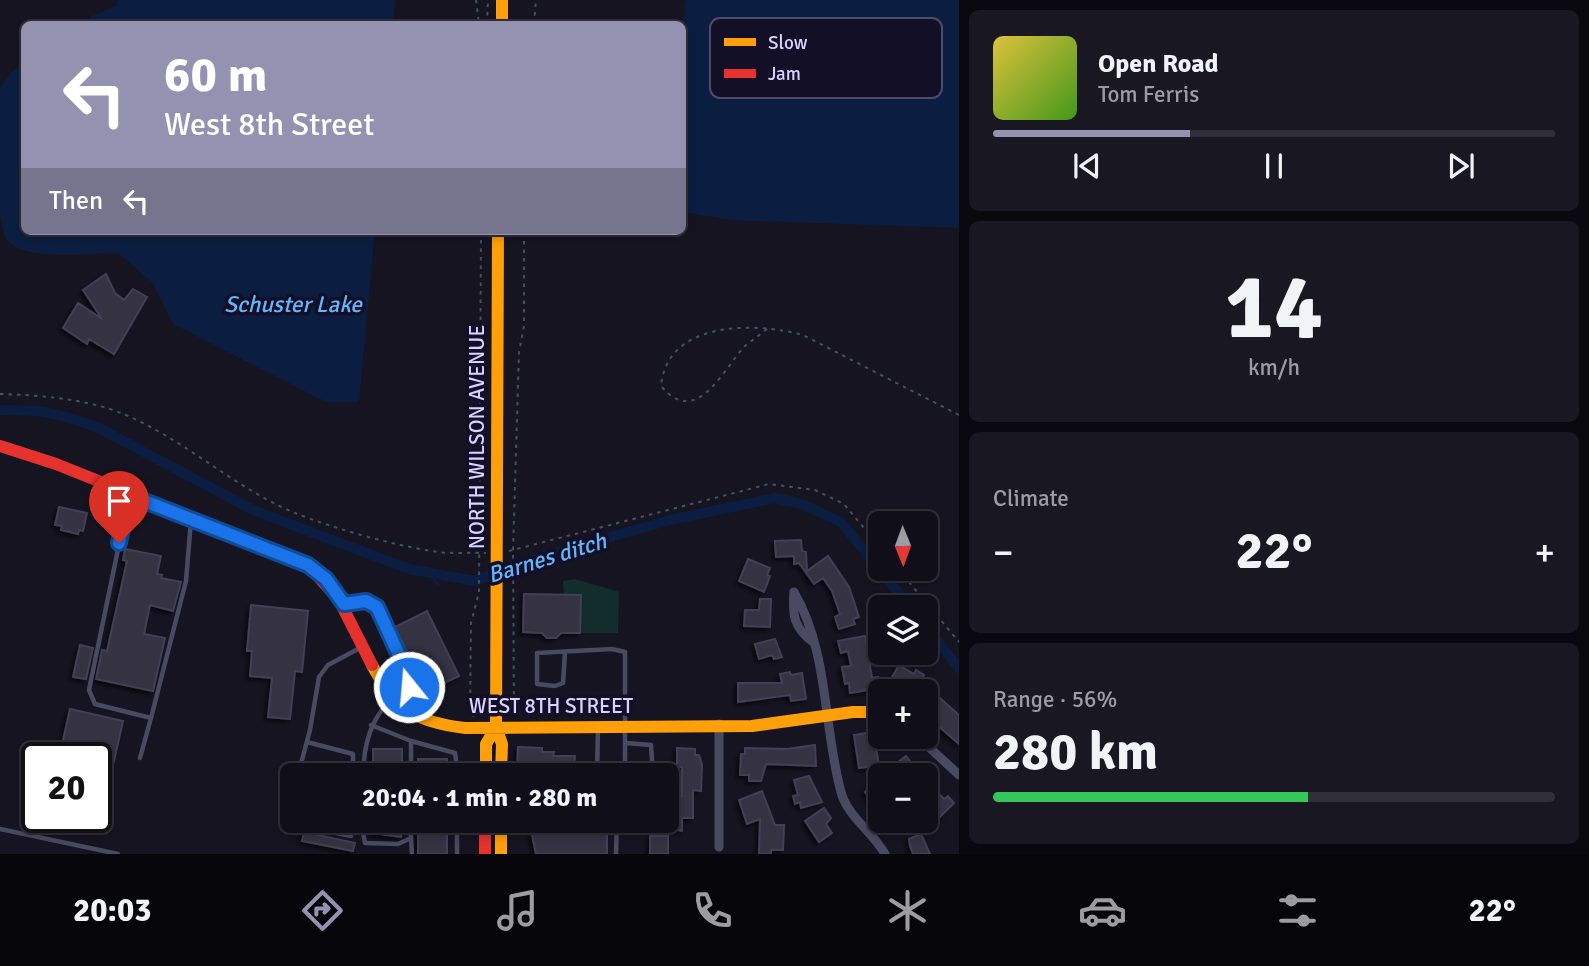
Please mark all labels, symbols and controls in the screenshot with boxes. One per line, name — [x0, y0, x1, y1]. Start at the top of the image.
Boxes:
legend — [710, 18, 942, 98]
text: Slow — [768, 31, 808, 55]
text: 60 m — [164, 45, 267, 105]
text: Open Road — [1098, 48, 1219, 80]
icon: left — [49, 49, 140, 140]
text: Jam — [768, 62, 801, 86]
text: Tom Ferris — [1098, 80, 1199, 109]
text: West 8th Street — [164, 105, 375, 144]
icon: previous — [1068, 147, 1106, 185]
icon: pause — [1255, 147, 1293, 185]
icon: next — [1442, 147, 1480, 185]
icon: left — [117, 182, 155, 220]
text: Then — [49, 185, 103, 217]
text: 14 — [1225, 251, 1323, 364]
water label: Schuster Lake — [224, 290, 363, 319]
street label: NORTH WILSON AVENUE — [464, 325, 490, 549]
text: km/h — [1248, 353, 1300, 382]
pin — [89, 471, 149, 543]
icon: arrive — [100, 482, 138, 520]
text: Climate — [993, 484, 1069, 513]
north arrow — [868, 511, 938, 581]
map controls — [868, 511, 938, 833]
text: 22° — [1236, 519, 1312, 583]
water label: Barnes ditch — [484, 526, 611, 590]
text: − — [993, 529, 1014, 576]
text: + — [1534, 529, 1555, 576]
button: layers — [868, 595, 938, 665]
position arrow — [372, 650, 446, 724]
button: + — [868, 679, 938, 749]
text: Range · 56% — [993, 685, 1117, 714]
street label: WEST 8TH STREET — [469, 693, 634, 719]
text: 280 km — [993, 720, 1158, 784]
speed limit sign: 20 — [21, 742, 112, 833]
button: − — [868, 763, 938, 833]
text: 20:04 · 1 min · 280 m — [362, 782, 597, 814]
icon: directions — [298, 886, 347, 935]
icon: music — [493, 886, 542, 935]
icon: phone — [688, 886, 737, 935]
icon: climate — [883, 886, 932, 935]
icon: car — [1078, 886, 1127, 935]
icon: filters — [1273, 886, 1322, 935]
text: 20:03 — [73, 891, 152, 930]
text: 22° — [1468, 891, 1516, 930]

